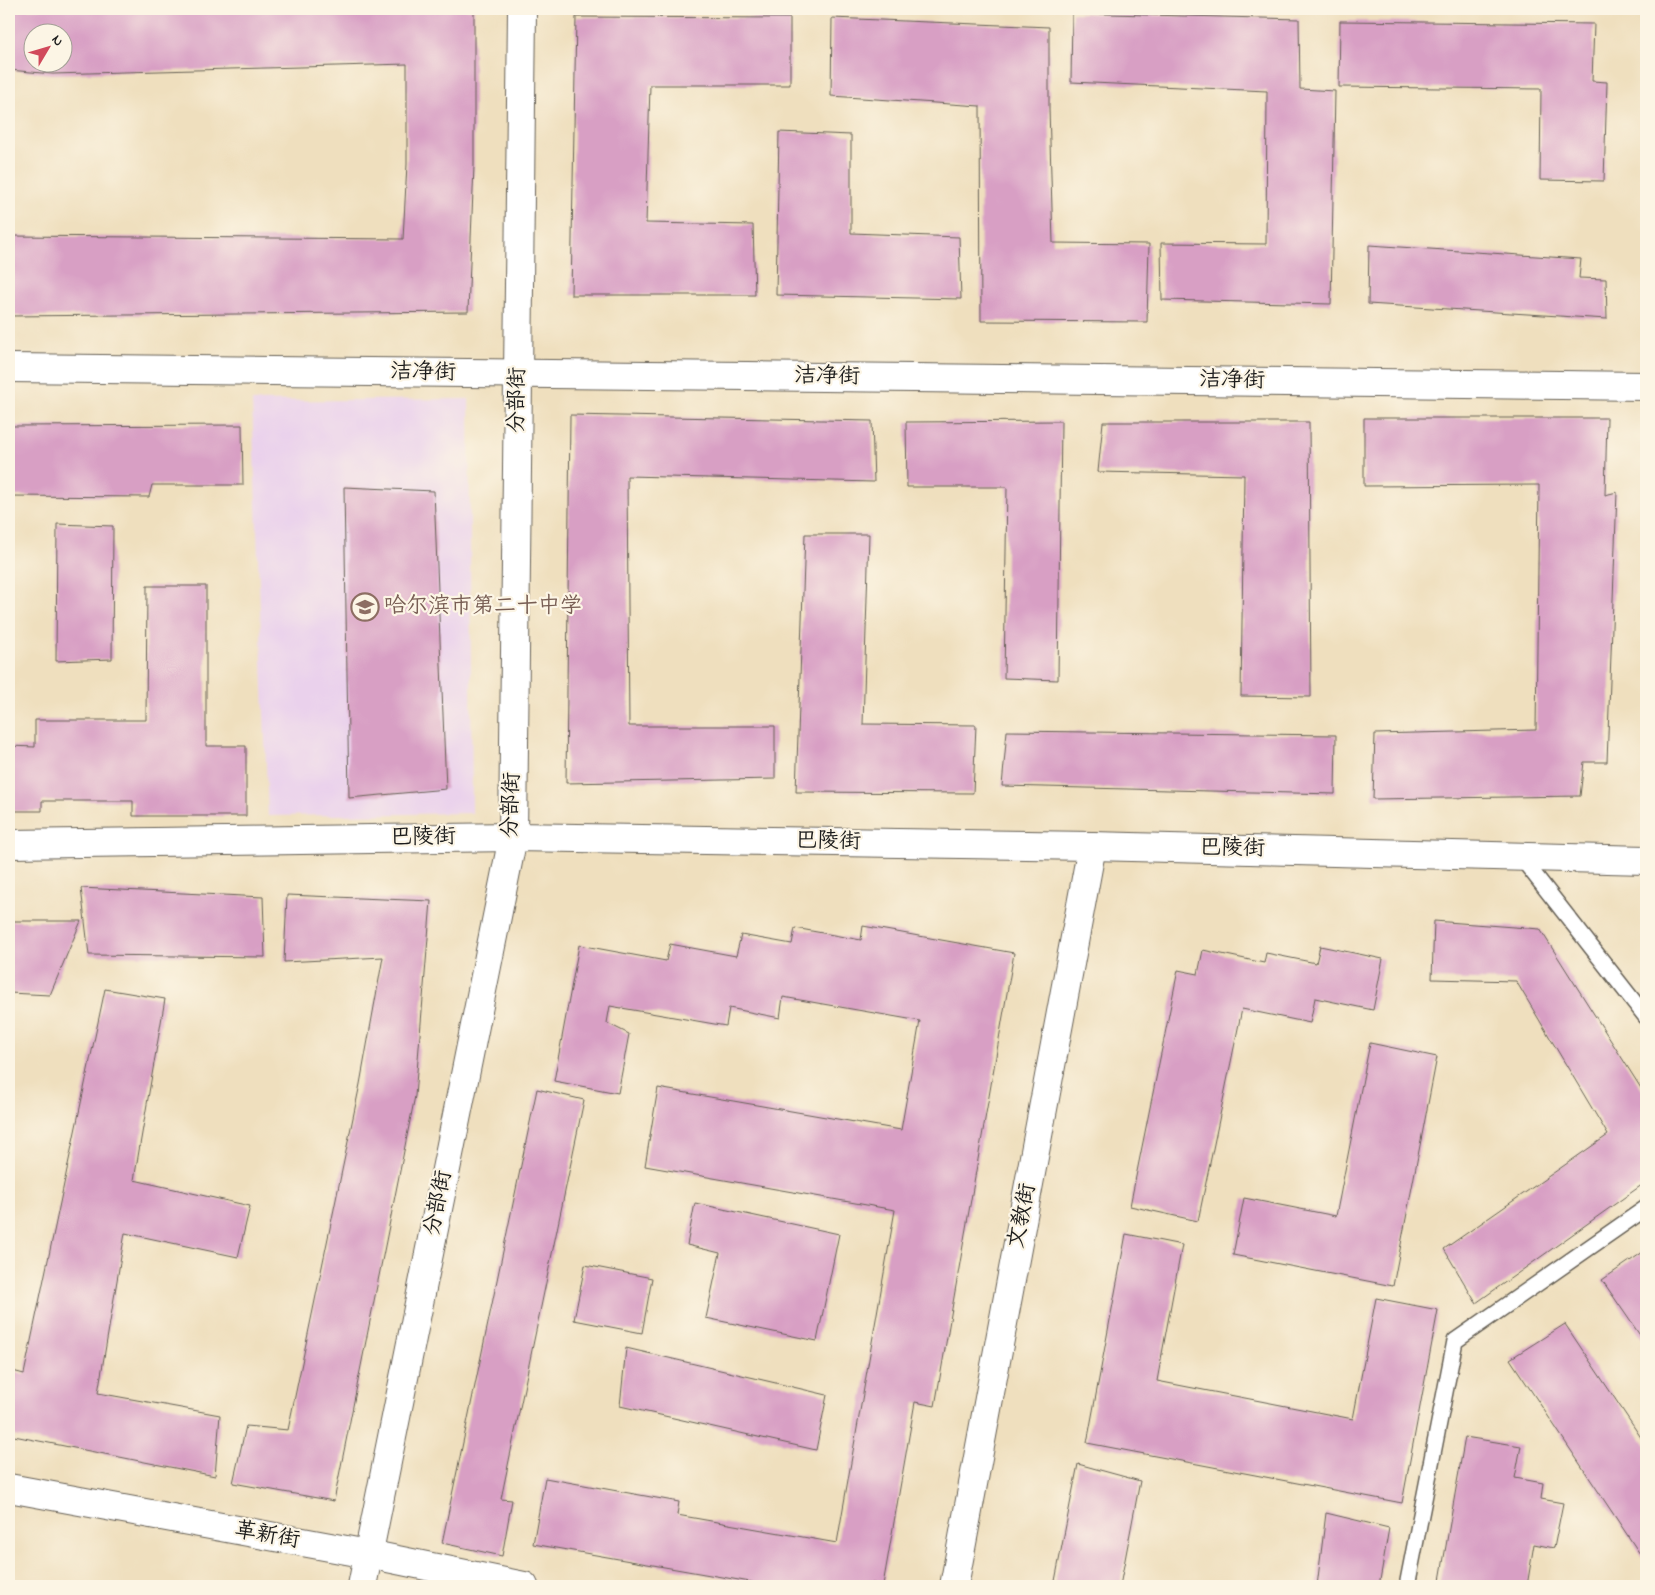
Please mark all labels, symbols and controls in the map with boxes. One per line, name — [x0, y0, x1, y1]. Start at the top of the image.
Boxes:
north arrow — [22, 22, 72, 72]
text: N — [46, 31, 68, 51]
street label: 洁净街 — [390, 356, 456, 390]
street label: 洁净街 — [794, 360, 860, 394]
street label: 洁净街 — [1199, 364, 1265, 398]
street label: 分部街 — [501, 367, 535, 433]
place label: 哈尔滨市第二十中学 — [384, 591, 582, 623]
school or university icon: 哈尔滨市第二十中学 — [350, 592, 380, 622]
street label: 分部街 — [495, 771, 529, 839]
street label: 巴陵街 — [390, 821, 456, 855]
street label: 巴陵街 — [795, 825, 861, 859]
street label: 巴陵街 — [1199, 832, 1265, 866]
street label: 分部街 — [417, 1168, 461, 1238]
street label: 文教街 — [1001, 1181, 1045, 1251]
street label: 革新街 — [232, 1515, 302, 1557]

